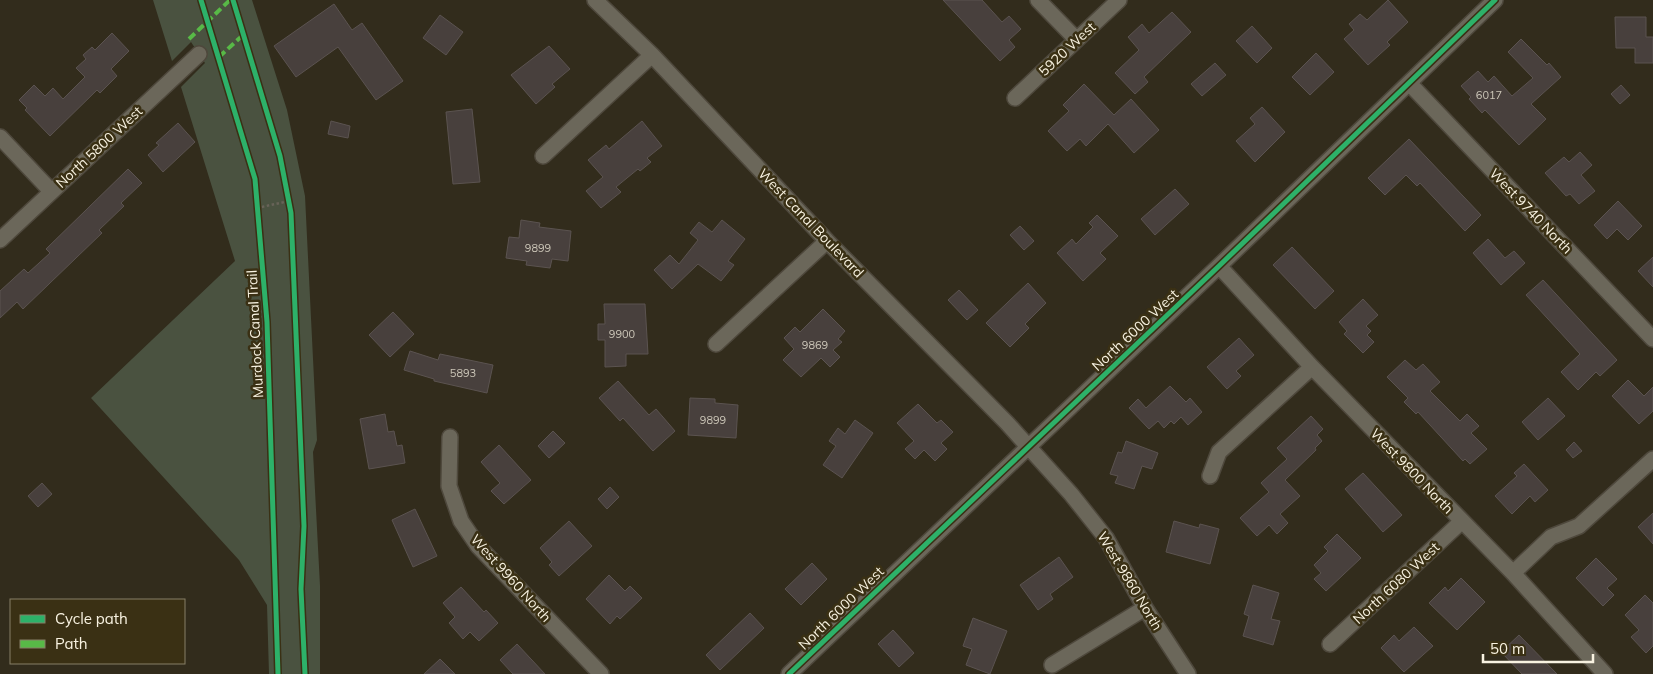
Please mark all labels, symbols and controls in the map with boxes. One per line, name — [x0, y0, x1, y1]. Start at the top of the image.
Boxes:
street label: 5920 West — [1035, 18, 1099, 80]
house number: 6017 — [1476, 88, 1502, 102]
street label: North 5800 West — [52, 102, 146, 192]
street label: West 9740 North — [1486, 164, 1576, 258]
street label: West Canal Boulevard — [754, 165, 868, 281]
house number: 9899 — [525, 241, 551, 255]
street label: Murdock Canal Trail — [243, 270, 267, 398]
street label: North 6000 West — [1088, 285, 1182, 375]
house number: 9900 — [609, 327, 636, 341]
house number: 9869 — [802, 338, 828, 352]
house number: 5893 — [450, 366, 476, 380]
house number: 9899 — [700, 413, 726, 427]
street label: West 9800 North — [1367, 424, 1457, 518]
street label: West 9860 North — [1093, 528, 1167, 634]
street label: West 9960 North — [467, 530, 555, 626]
street label: North 6080 West — [1349, 538, 1443, 628]
street label: North 6000 West — [794, 563, 888, 653]
legend — [10, 599, 185, 664]
text: Cycle path — [55, 609, 128, 628]
scale bar — [1483, 632, 1593, 664]
text: Path — [55, 634, 87, 653]
text: 50 m — [1490, 639, 1525, 658]

